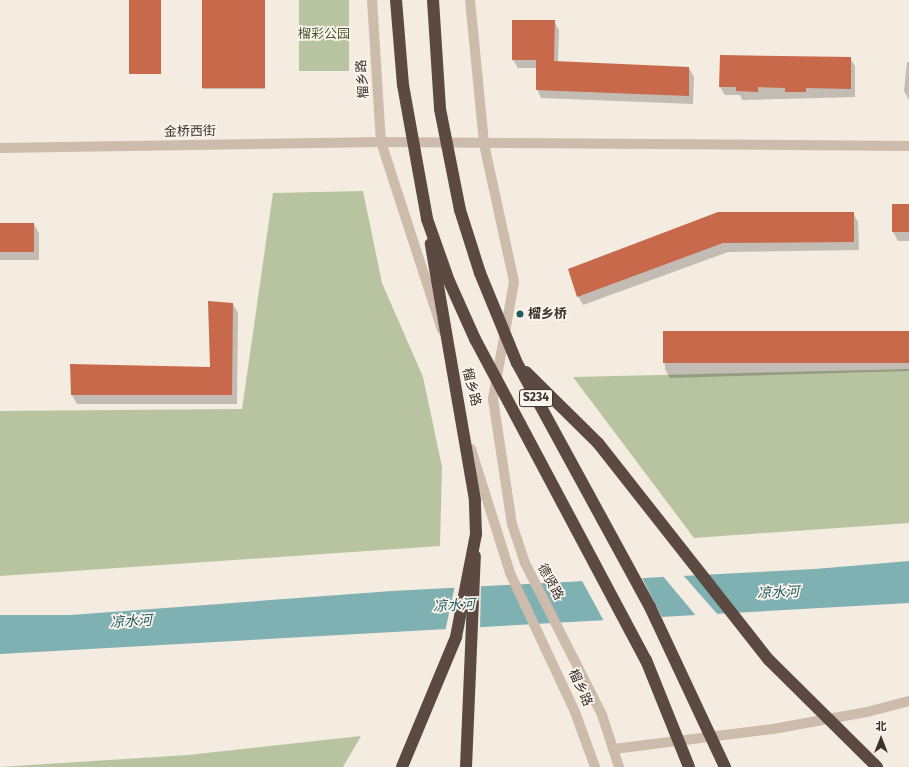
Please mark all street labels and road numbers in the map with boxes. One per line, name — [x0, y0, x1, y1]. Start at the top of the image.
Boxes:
street label: 榴乡路 — [354, 59, 372, 99]
street label: 金桥西街 — [164, 124, 216, 140]
street label: 榴乡路 — [459, 366, 483, 408]
road number: S234 — [519, 388, 553, 408]
street label: 德贤路 — [534, 561, 566, 603]
street label: 榴乡路 — [565, 667, 595, 709]

